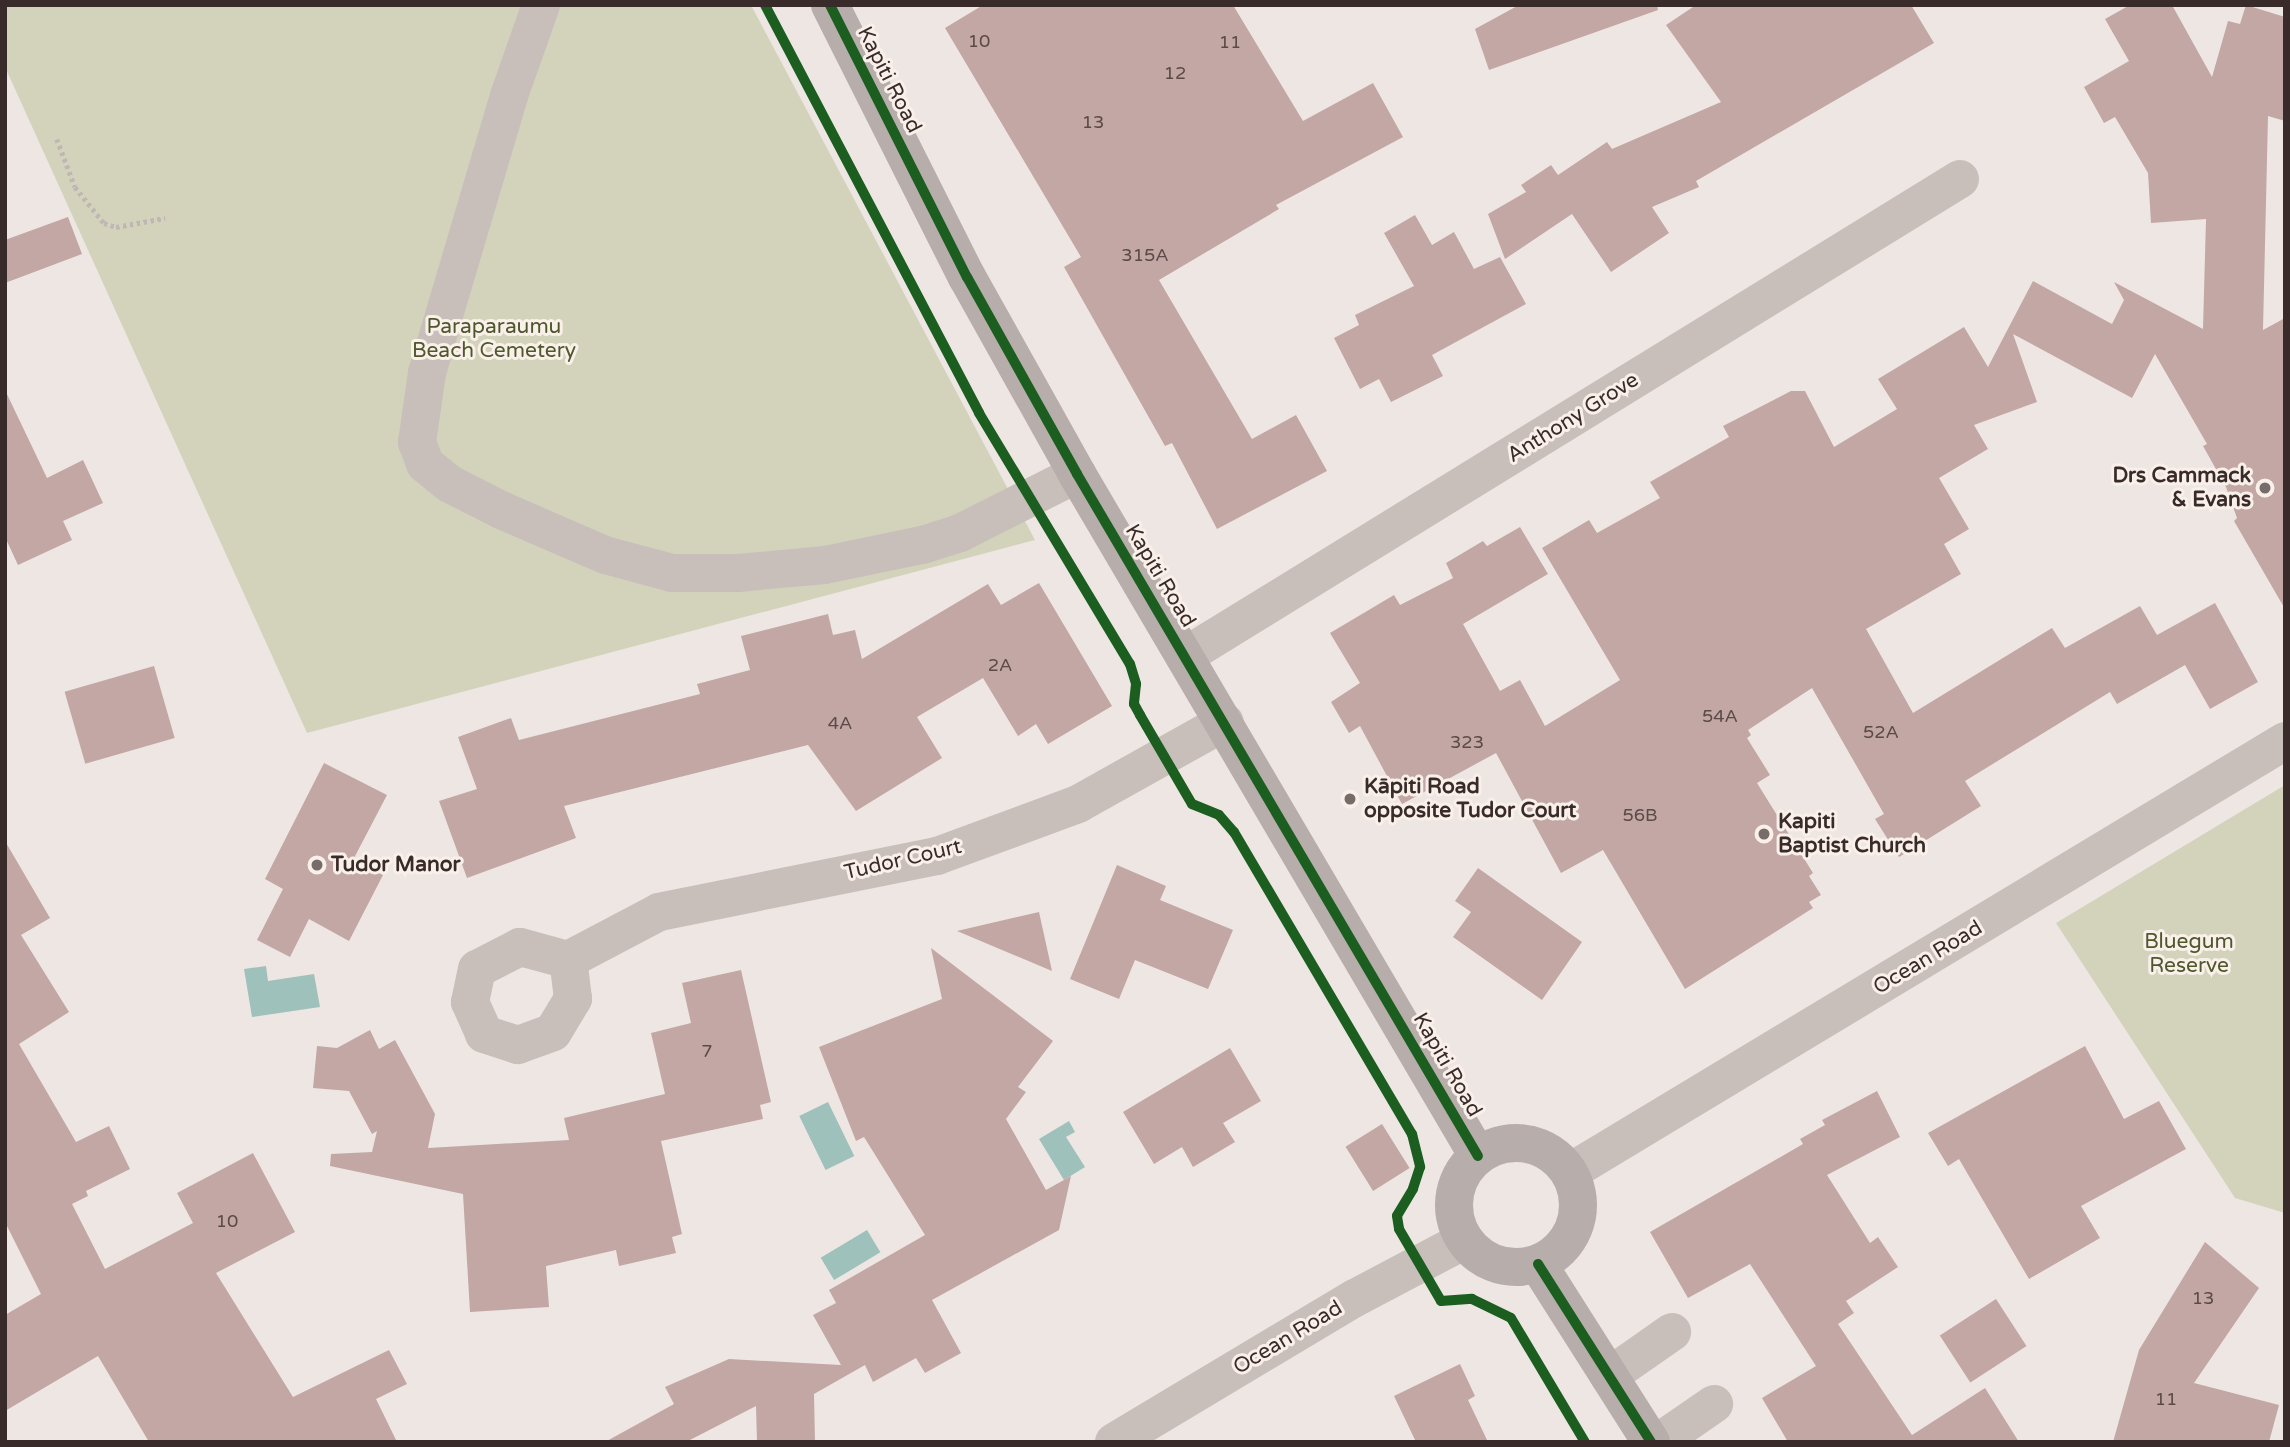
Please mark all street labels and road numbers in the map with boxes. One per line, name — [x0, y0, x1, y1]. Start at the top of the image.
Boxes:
street label: Kapiti Road — [851, 23, 927, 137]
street label: Anthony Grove — [1503, 368, 1643, 468]
street label: Kapiti Road — [1119, 520, 1201, 632]
street label: Tudor Court — [842, 834, 964, 886]
street label: Ocean Road — [1869, 916, 1987, 1000]
street label: Kapiti Road — [1407, 1009, 1487, 1121]
street label: Ocean Road — [1229, 1296, 1347, 1380]

